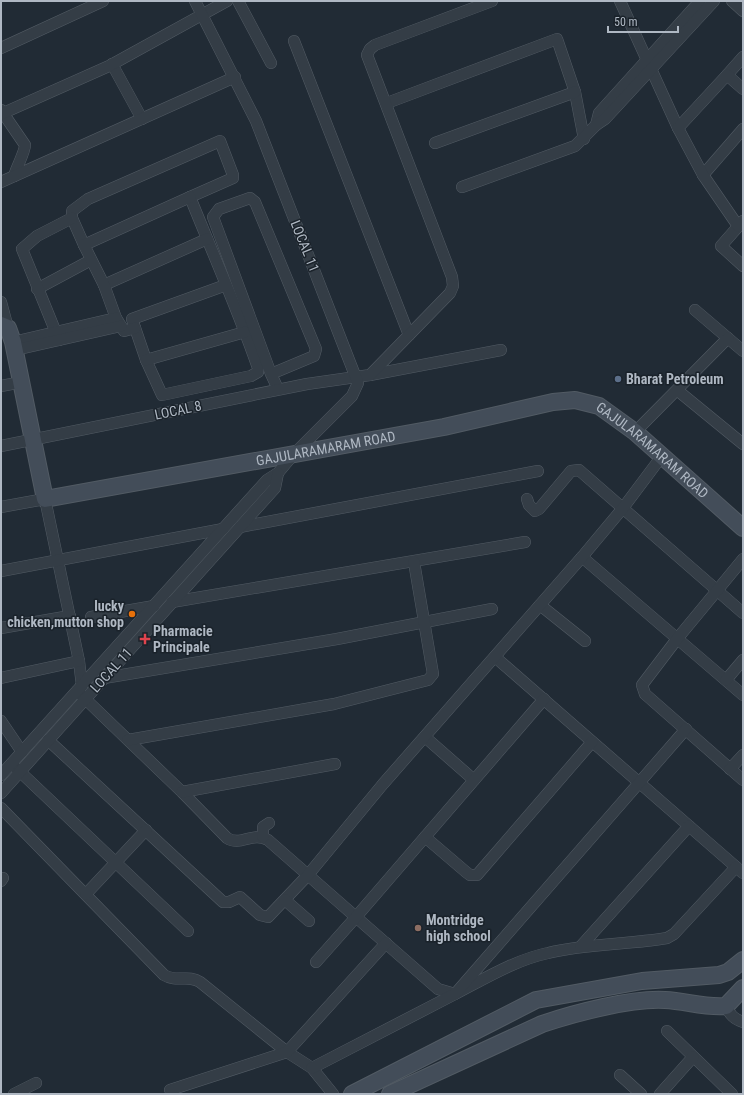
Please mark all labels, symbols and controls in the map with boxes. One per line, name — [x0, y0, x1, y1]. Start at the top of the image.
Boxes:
scale bar — [608, 8, 678, 34]
text: 50 m — [614, 15, 638, 29]
street label: LOCAL 11 — [287, 218, 323, 274]
place label: Bharat Petroleum — [626, 371, 724, 387]
marker: Bharat Petroleum — [613, 374, 623, 384]
street label: LOCAL 8 — [153, 397, 203, 423]
street label: GAJULARAMARAM ROAD — [593, 399, 712, 501]
street label: GAJULARAMARAM ROAD — [255, 428, 397, 469]
place label: lucky chicken,mutton shop — [7, 598, 125, 630]
marker: lucky chicken,mutton shop — [127, 609, 137, 619]
place label: Pharmacie Principale — [153, 623, 213, 655]
marker: Pharmacie Principale — [140, 634, 150, 644]
street label: LOCAL 11 — [87, 644, 135, 696]
place label: Montridge high school — [426, 912, 491, 944]
marker: Montridge high school — [413, 923, 423, 933]

